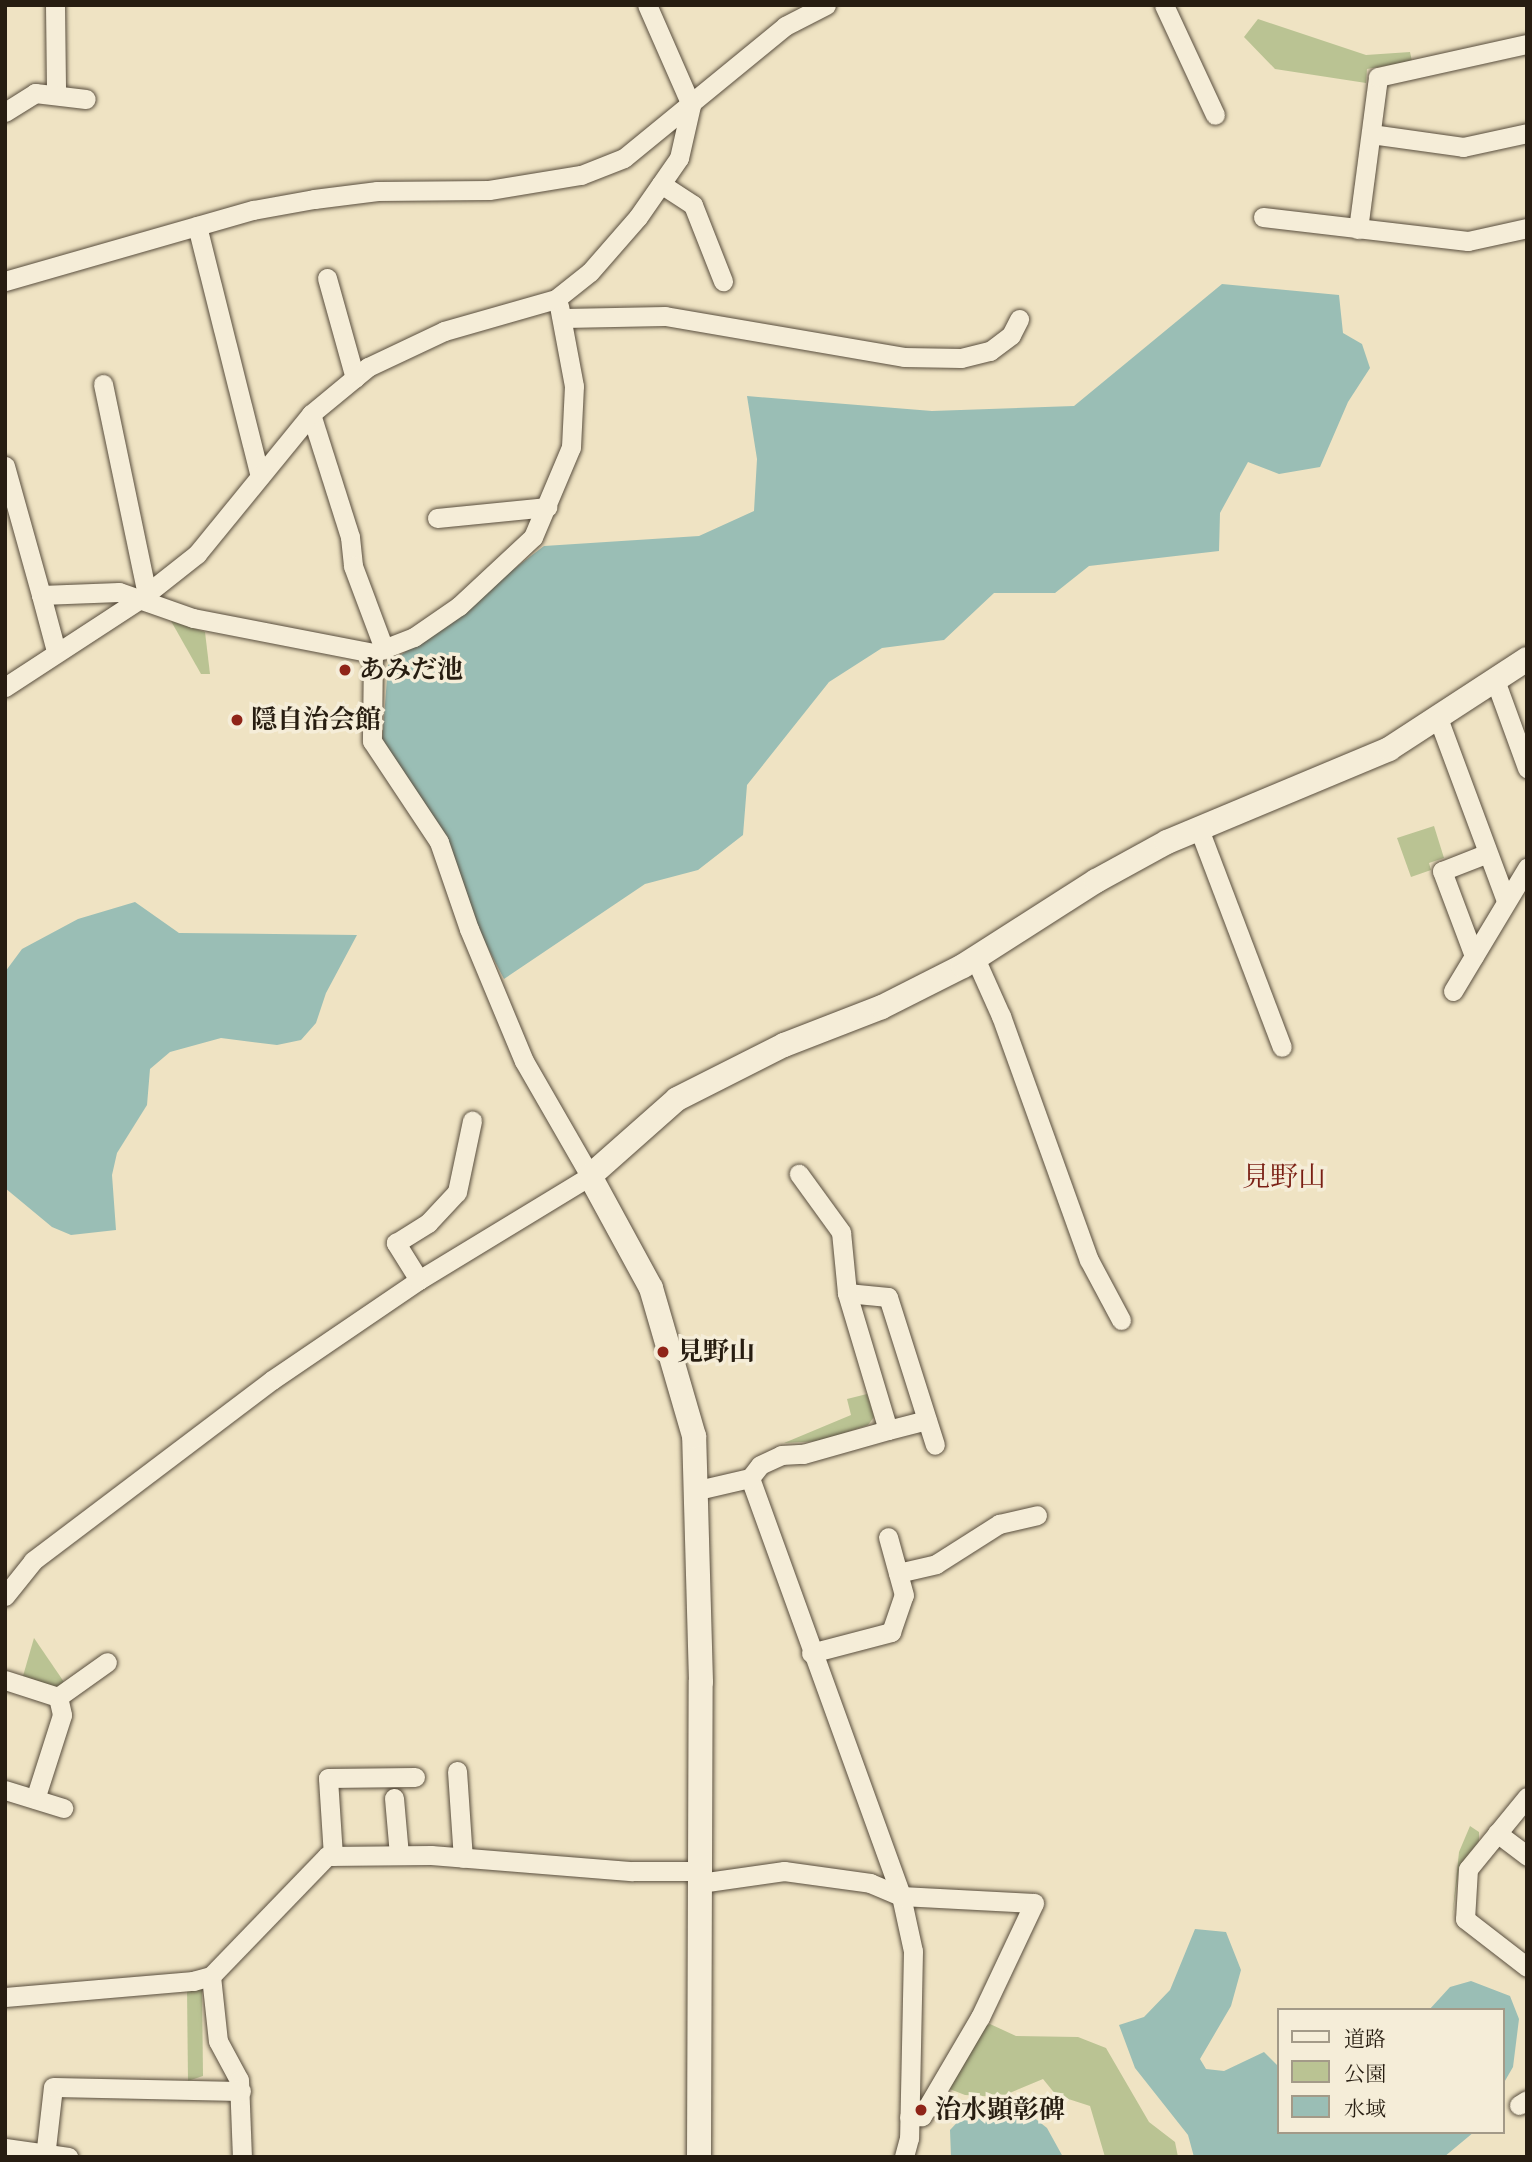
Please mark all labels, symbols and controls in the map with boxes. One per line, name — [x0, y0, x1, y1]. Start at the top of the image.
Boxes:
place label: あみだ池 — [359, 654, 463, 686]
marker: あみだ池 — [337, 662, 353, 678]
place label: 隠自治会館 — [251, 704, 381, 736]
marker: 隠自治会館 — [229, 712, 245, 728]
district label: 見野山 — [1242, 1160, 1326, 1194]
place label: 見野山 — [677, 1336, 755, 1368]
marker: 見野山 — [655, 1344, 671, 1360]
legend — [1276, 2008, 1504, 2134]
text: 道路 — [1344, 2027, 1386, 2051]
text: 公園 — [1344, 2062, 1386, 2086]
place label: 治水顕彰碑 — [935, 2094, 1065, 2126]
text: 水域 — [1344, 2097, 1386, 2121]
marker: 治水顕彰碑 — [913, 2102, 929, 2118]

